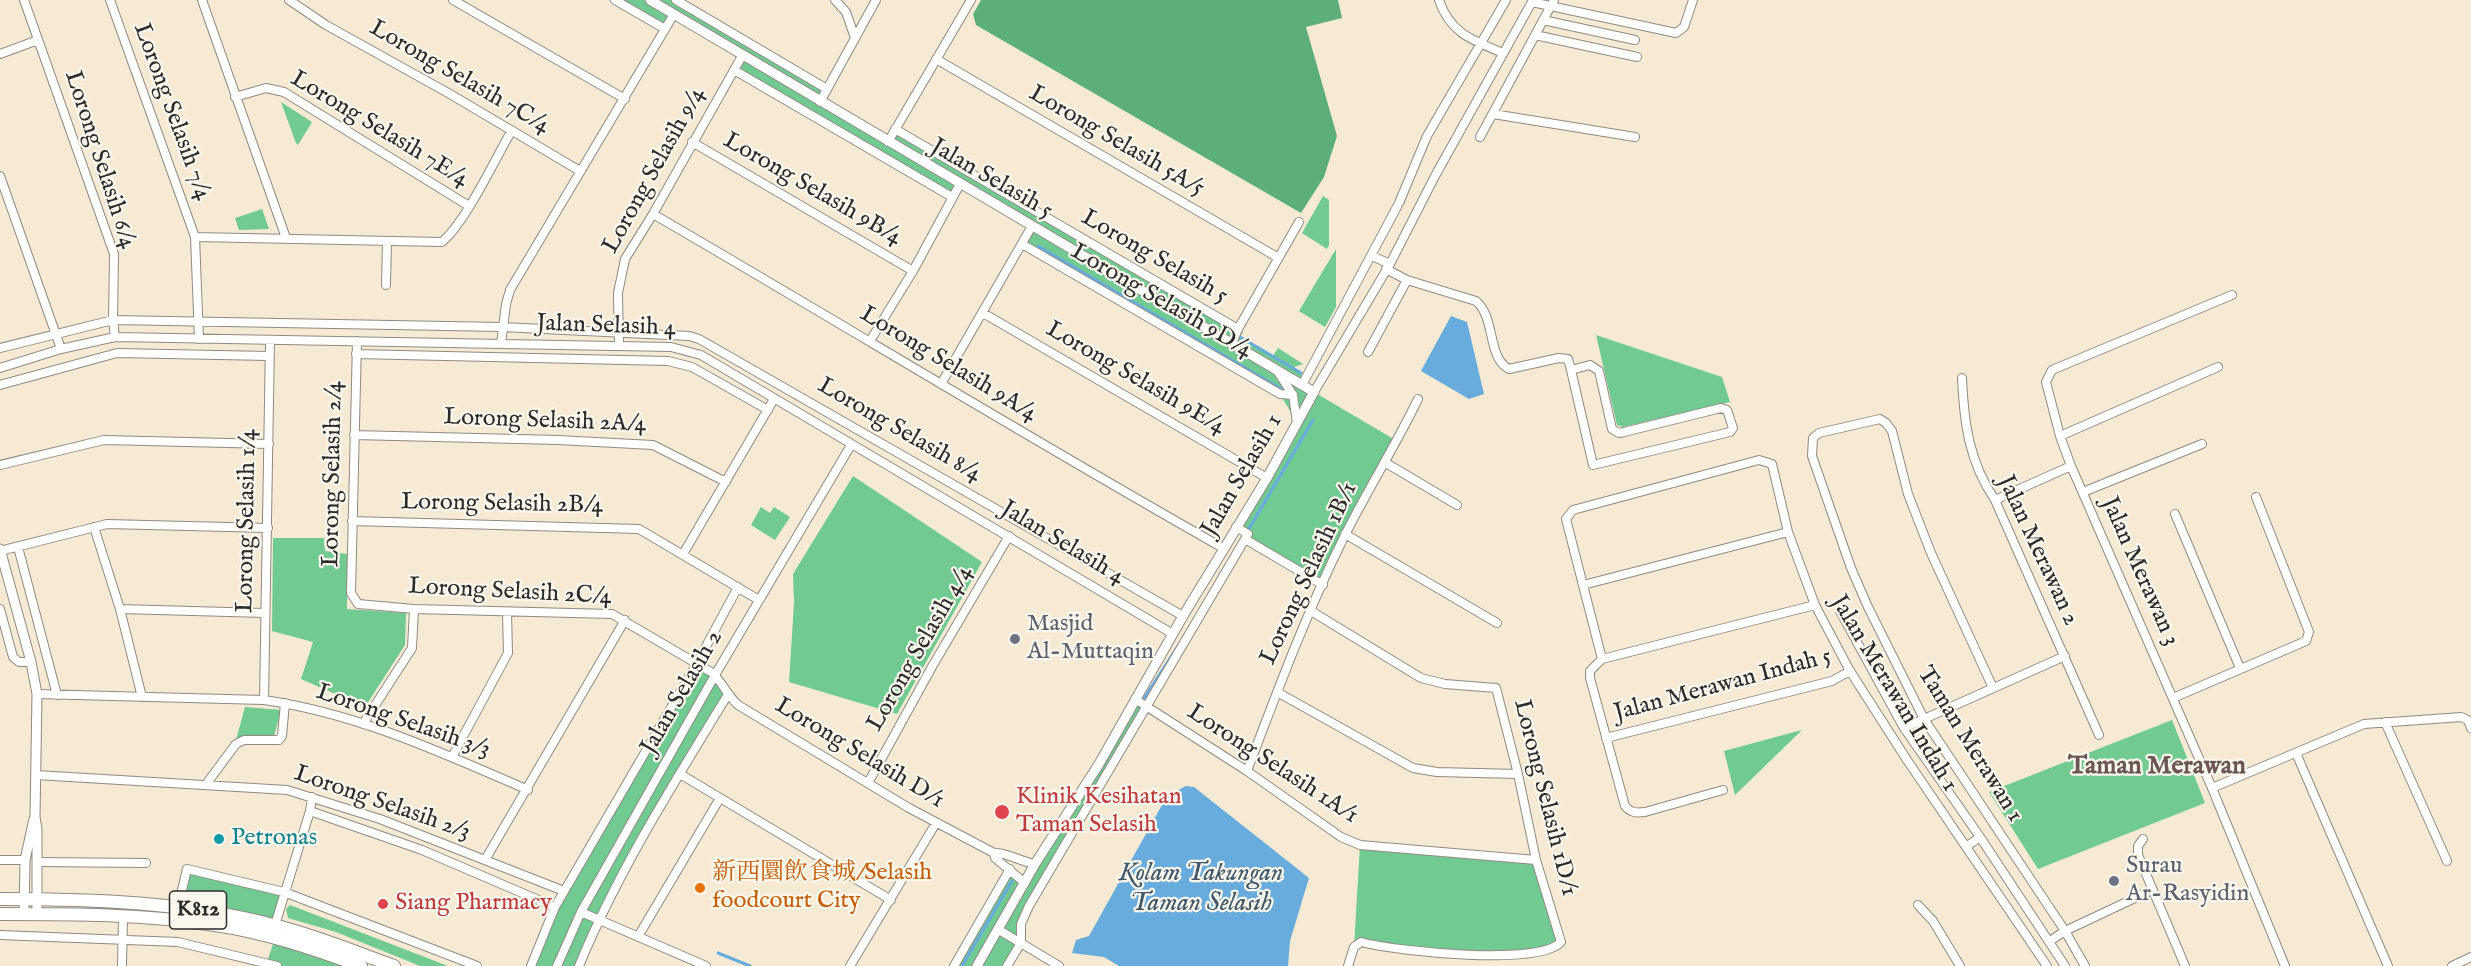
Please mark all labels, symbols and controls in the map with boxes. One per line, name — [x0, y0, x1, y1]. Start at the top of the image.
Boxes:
street label: Lorong Selasih 7C/4 — [364, 15, 554, 141]
street label: Lorong Selasih 7/4 — [126, 20, 216, 204]
street label: Lorong Selasih 7E/4 — [285, 65, 473, 195]
street label: Lorong Selasih 6/4 — [57, 67, 141, 253]
street label: Lorong Selasih 5A/5 — [1023, 80, 1209, 204]
street label: Lorong Selasih 9/4 — [597, 83, 713, 259]
street label: Lorong Selasih 9B/4 — [718, 127, 906, 253]
street label: Jalan Selasih 5 — [925, 133, 1057, 227]
street label: Lorong Selasih 5 — [1075, 204, 1233, 312]
street label: Lorong Selasih 9D/4 — [1065, 238, 1257, 366]
street label: Lorong Selasih 9A/4 — [854, 301, 1042, 429]
street label: Jalan Selasih 4 — [536, 310, 676, 344]
street label: Lorong Selasih 9E/4 — [1040, 316, 1230, 442]
street label: Lorong Selasih 8/4 — [812, 372, 986, 490]
street label: Lorong Selasih 2/4 — [318, 381, 350, 567]
street label: Lorong Selasih 2A/4 — [443, 404, 647, 440]
street label: Jalan Selasih 1 — [1196, 410, 1290, 542]
street label: Lorong Selasih 1/4 — [232, 429, 264, 613]
street label: Jalan Merawan 2 — [1990, 471, 2084, 631]
street label: Lorong Selasih 1B/1 — [1255, 478, 1365, 670]
street label: Lorong Selasih 2B/4 — [401, 489, 603, 521]
street label: Jalan Merawan 3 — [2093, 493, 2185, 651]
street label: Jalan Selasih 4 — [995, 496, 1129, 592]
street label: Lorong Selasih 4/4 — [862, 561, 980, 737]
street label: Lorong Selasih 2C/4 — [408, 573, 612, 613]
street label: Jalan Merawan Indah 1 — [1823, 591, 1963, 797]
place label: Masjid Al-Muttaqin — [1027, 611, 1154, 667]
street label: Jalan Selasih 2 — [636, 626, 730, 760]
marker: Masjid Al-Muttaqin — [1008, 632, 1022, 646]
street label: Jalan Merawan Indah 5 — [1611, 643, 1835, 729]
street label: Taman Merawan 1 — [1910, 662, 2028, 828]
street label: Lorong Selasih 3/3 — [312, 679, 494, 765]
street label: Lorong Selasih D/1 — [769, 692, 949, 816]
street label: Lorong Selasih 1D/1 — [1506, 697, 1582, 899]
street label: Lorong Selasih 1A/1 — [1181, 699, 1363, 831]
district label: Taman Merawan — [2068, 752, 2246, 784]
street label: Lorong Selasih 2/3 — [290, 760, 474, 848]
place label: Klinik Kesihatan Taman Selasih — [1016, 784, 1181, 840]
marker: Klinik Kesihatan Taman Selasih — [993, 803, 1011, 821]
place label: Petronas — [231, 825, 317, 853]
marker: Petronas — [212, 832, 226, 846]
place label: Surau Ar-Rasyidin — [2126, 853, 2249, 909]
water label: Kolam Takungan Taman Selasih — [1119, 859, 1283, 921]
place label: 新西圜飲食城/Selasih foodcourt City — [712, 860, 932, 916]
marker: Surau Ar-Rasyidin — [2107, 874, 2121, 888]
marker: 新西圜飲食城/Selasih foodcourt City — [693, 881, 707, 895]
place label: Siang Pharmacy — [395, 890, 552, 918]
road number: K812 — [170, 891, 226, 929]
marker: Siang Pharmacy — [376, 897, 390, 911]

